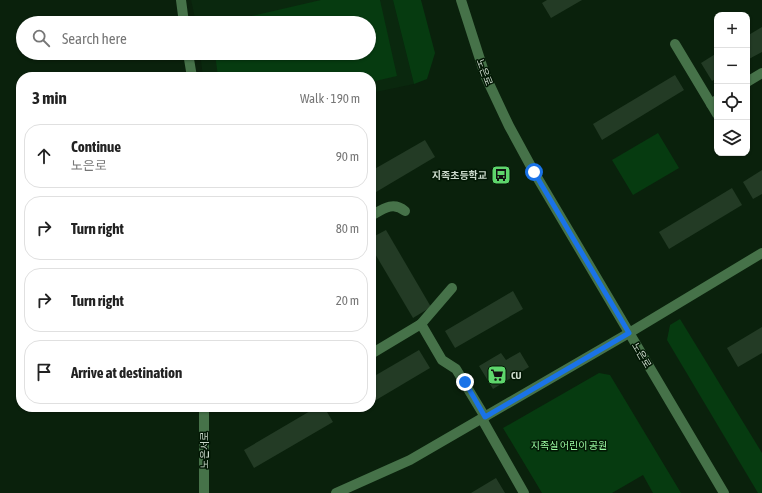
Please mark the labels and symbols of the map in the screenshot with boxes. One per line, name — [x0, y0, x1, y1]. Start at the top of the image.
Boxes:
street label: 노은로 — [474, 57, 495, 87]
route start — [525, 163, 543, 181]
bus stop icon: 지족초등학교 — [490, 164, 512, 186]
place label: 지족초등학교 — [432, 169, 487, 181]
street label: 노은로 — [630, 341, 653, 370]
supermarket icon: CU — [486, 364, 508, 386]
place label: CU — [511, 370, 522, 381]
route end — [456, 373, 474, 391]
street label: 노은서로 — [199, 432, 210, 468]
park label: 지족실 어린이 공원 — [531, 440, 607, 451]

